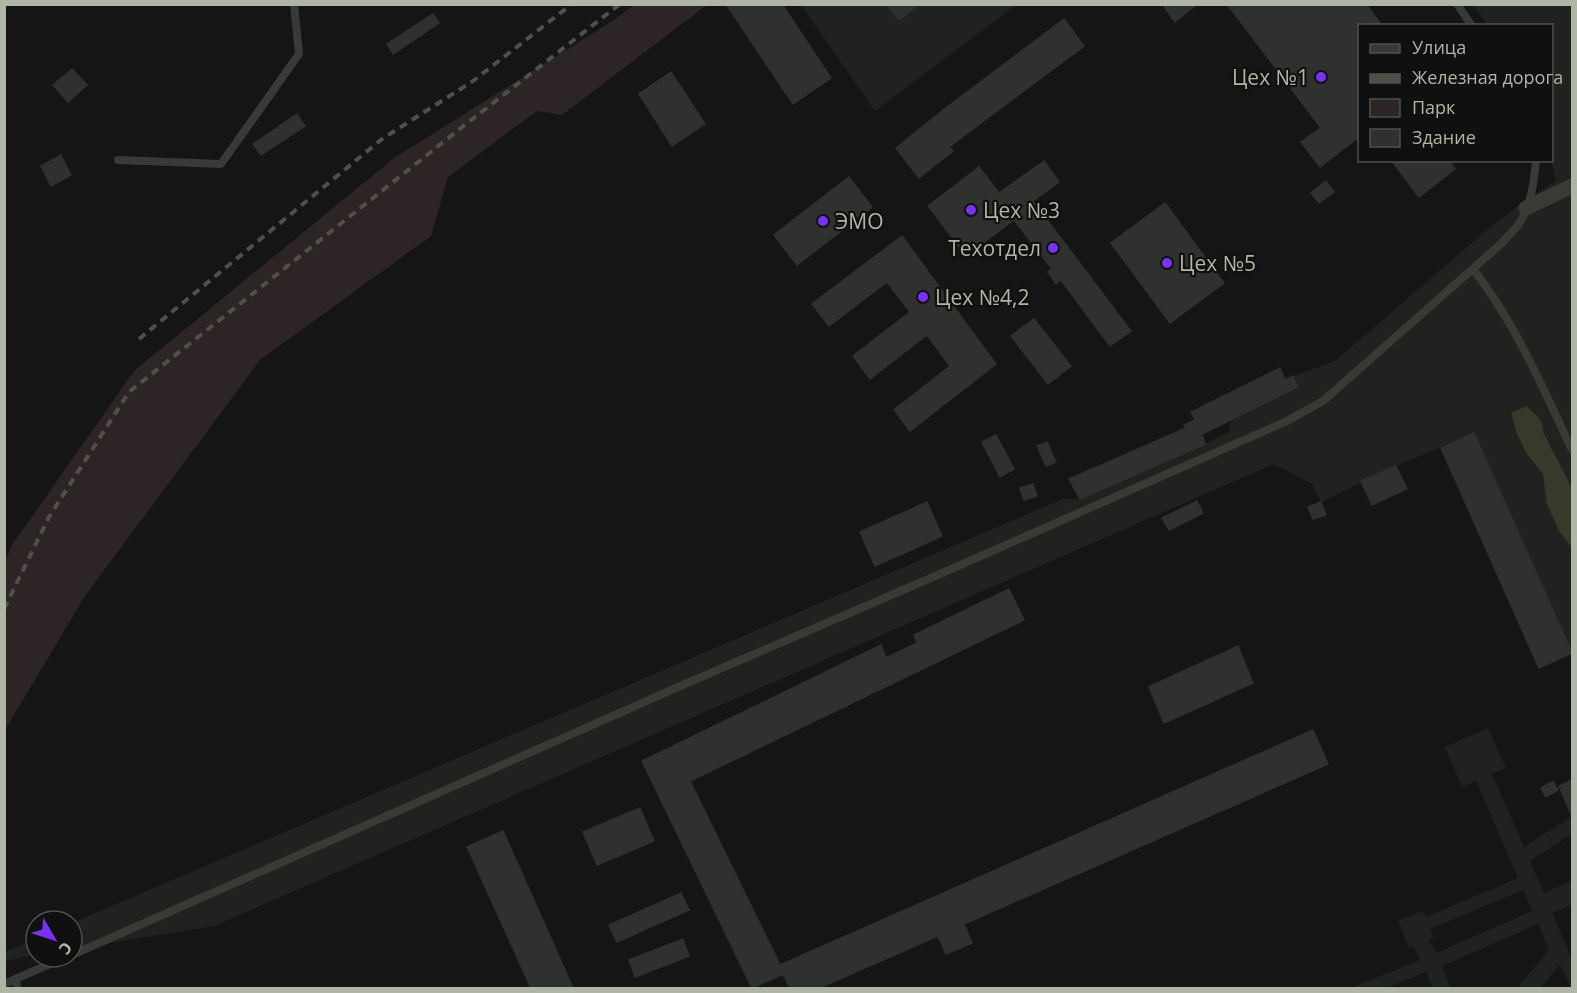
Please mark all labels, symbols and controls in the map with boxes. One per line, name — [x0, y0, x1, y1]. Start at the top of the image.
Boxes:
legend — [1358, 24, 1553, 162]
text: Улица — [1412, 35, 1466, 59]
place label: Цех №1 — [1232, 63, 1309, 91]
text: Железная дорога — [1412, 65, 1563, 89]
marker: Цех №1 — [1314, 70, 1328, 84]
text: Парк — [1412, 95, 1456, 119]
text: Здание — [1412, 125, 1476, 149]
place label: Цех №3 — [983, 196, 1060, 224]
marker: Цех №3 — [964, 203, 978, 217]
place label: ЭМО — [835, 207, 883, 235]
marker: ЭМО — [816, 214, 830, 228]
place label: Техотдел — [948, 234, 1041, 262]
marker: Техотдел — [1046, 241, 1060, 255]
place label: Цех №5 — [1179, 249, 1256, 277]
marker: Цех №5 — [1160, 256, 1174, 270]
place label: Цех №4,2 — [935, 283, 1030, 311]
marker: Цех №4,2 — [916, 290, 930, 304]
north arrow — [24, 909, 84, 969]
text: С — [54, 938, 77, 959]

